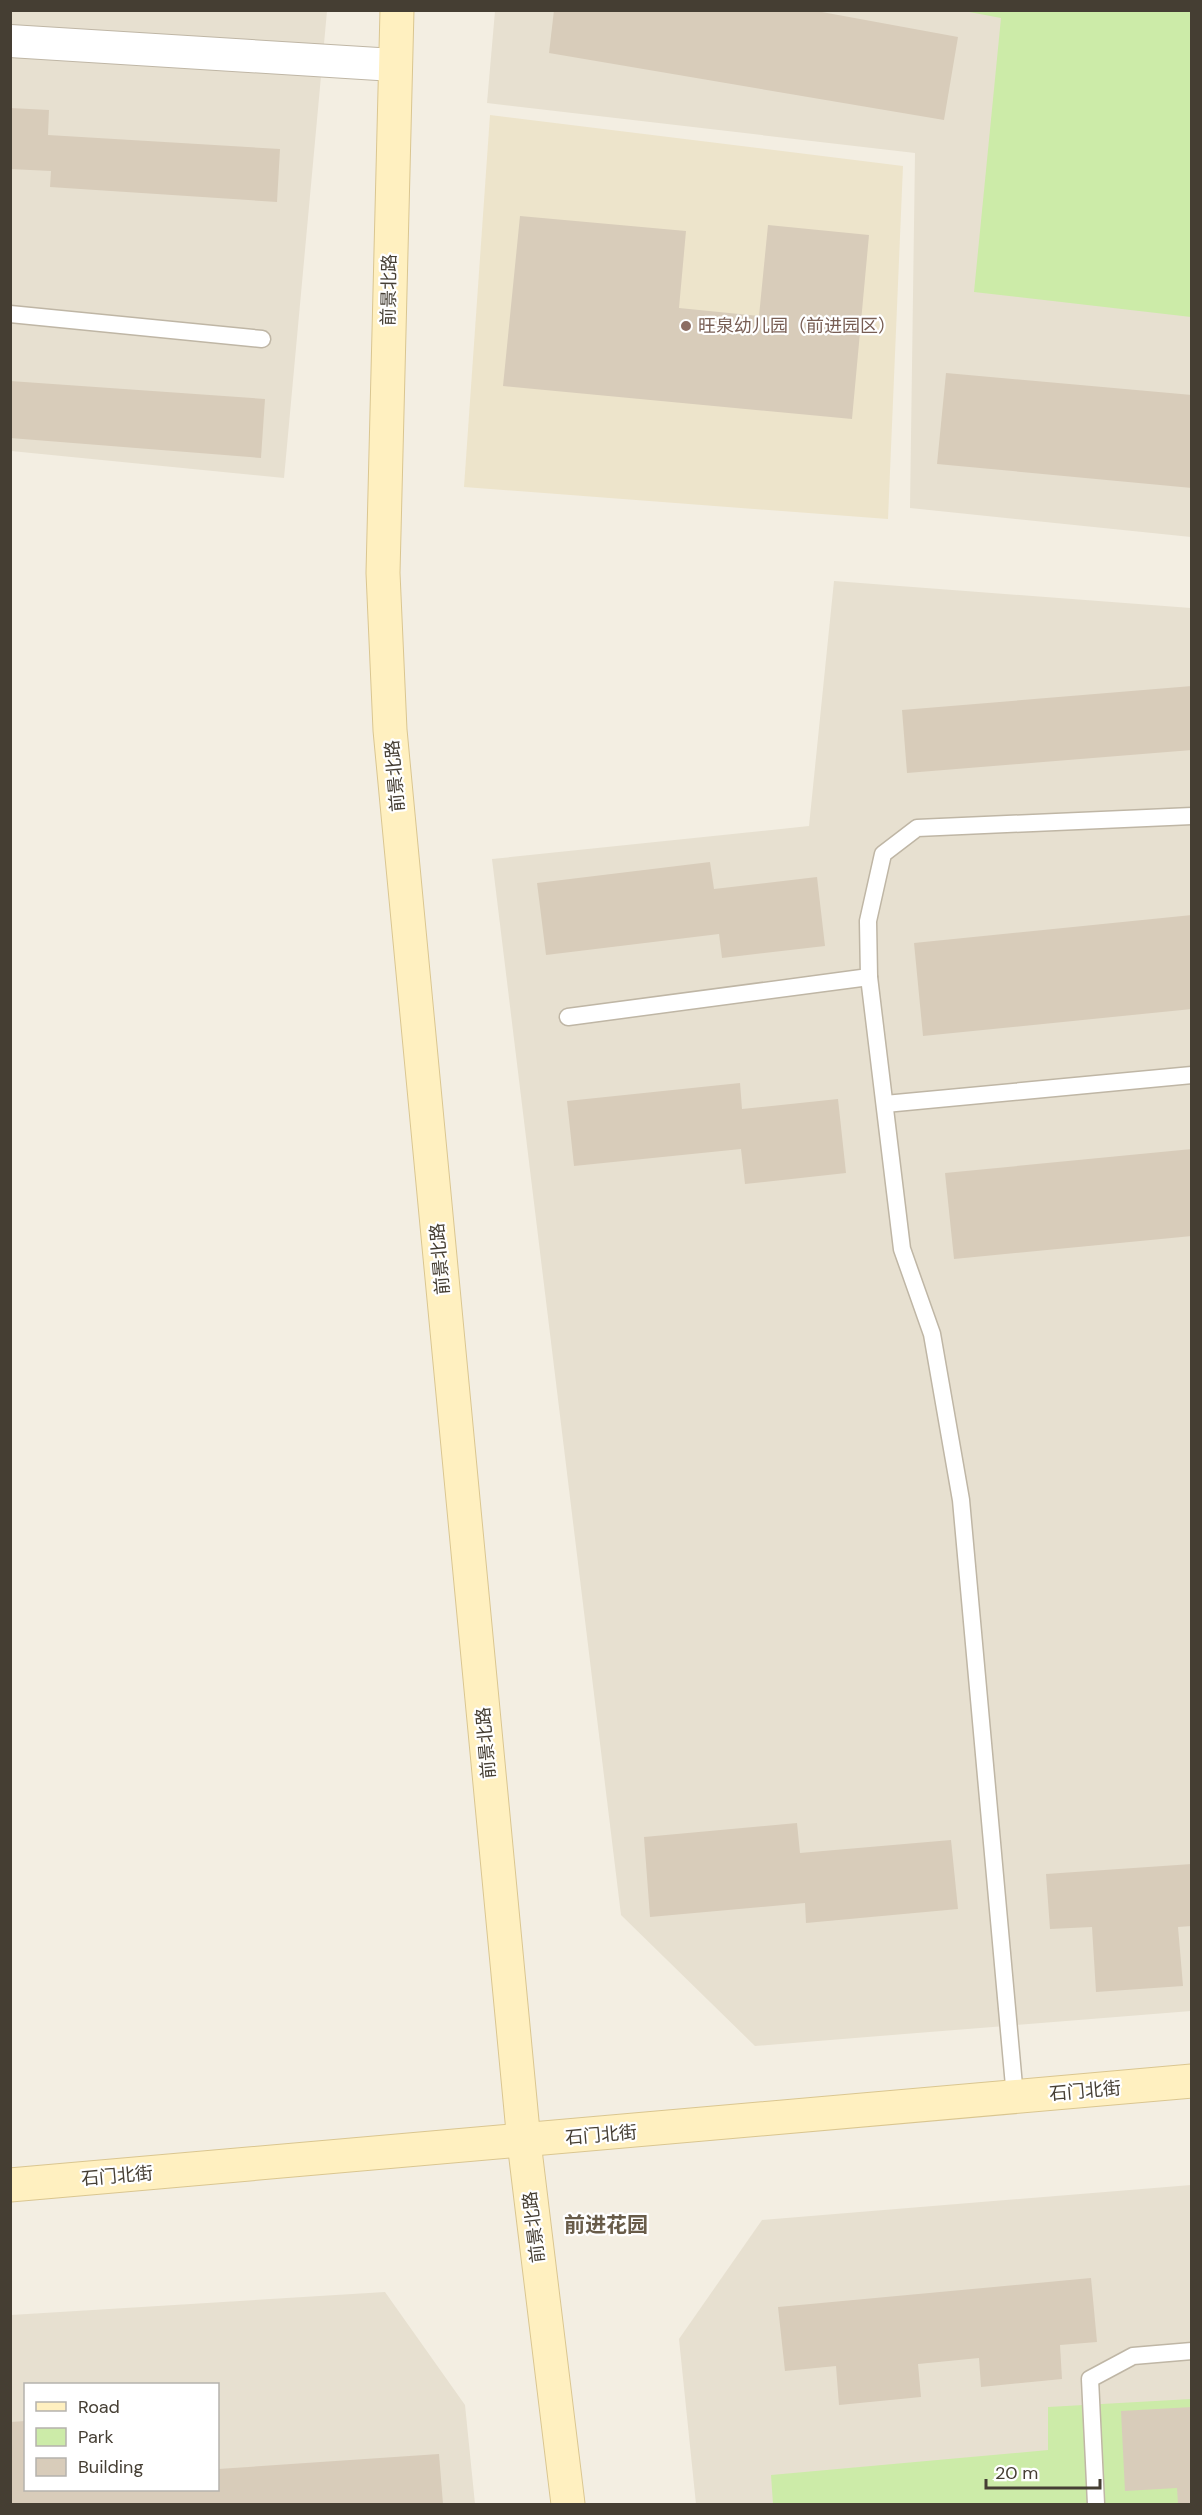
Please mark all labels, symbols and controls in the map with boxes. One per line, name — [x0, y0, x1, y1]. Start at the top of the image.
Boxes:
street label: 前景北路 — [376, 254, 402, 326]
place label: 旺泉幼儿园（前进园区） — [698, 314, 896, 338]
marker: 旺泉幼儿园（前进园区） — [679, 319, 693, 333]
street label: 前景北路 — [380, 739, 410, 813]
street label: 前景北路 — [425, 1222, 455, 1296]
street label: 前景北路 — [471, 1706, 501, 1780]
street label: 石门北街 — [1048, 2076, 1122, 2106]
street label: 石门北街 — [564, 2120, 638, 2150]
street label: 石门北街 — [80, 2161, 154, 2191]
street label: 前景北路 — [518, 2190, 550, 2264]
district label: 前进花园 — [564, 2211, 648, 2239]
legend — [24, 2383, 219, 2491]
text: Road — [78, 2395, 120, 2419]
text: Park — [78, 2425, 114, 2449]
scale bar — [986, 2452, 1100, 2490]
text: Building — [78, 2455, 143, 2479]
text: 20 m — [995, 2461, 1038, 2485]

